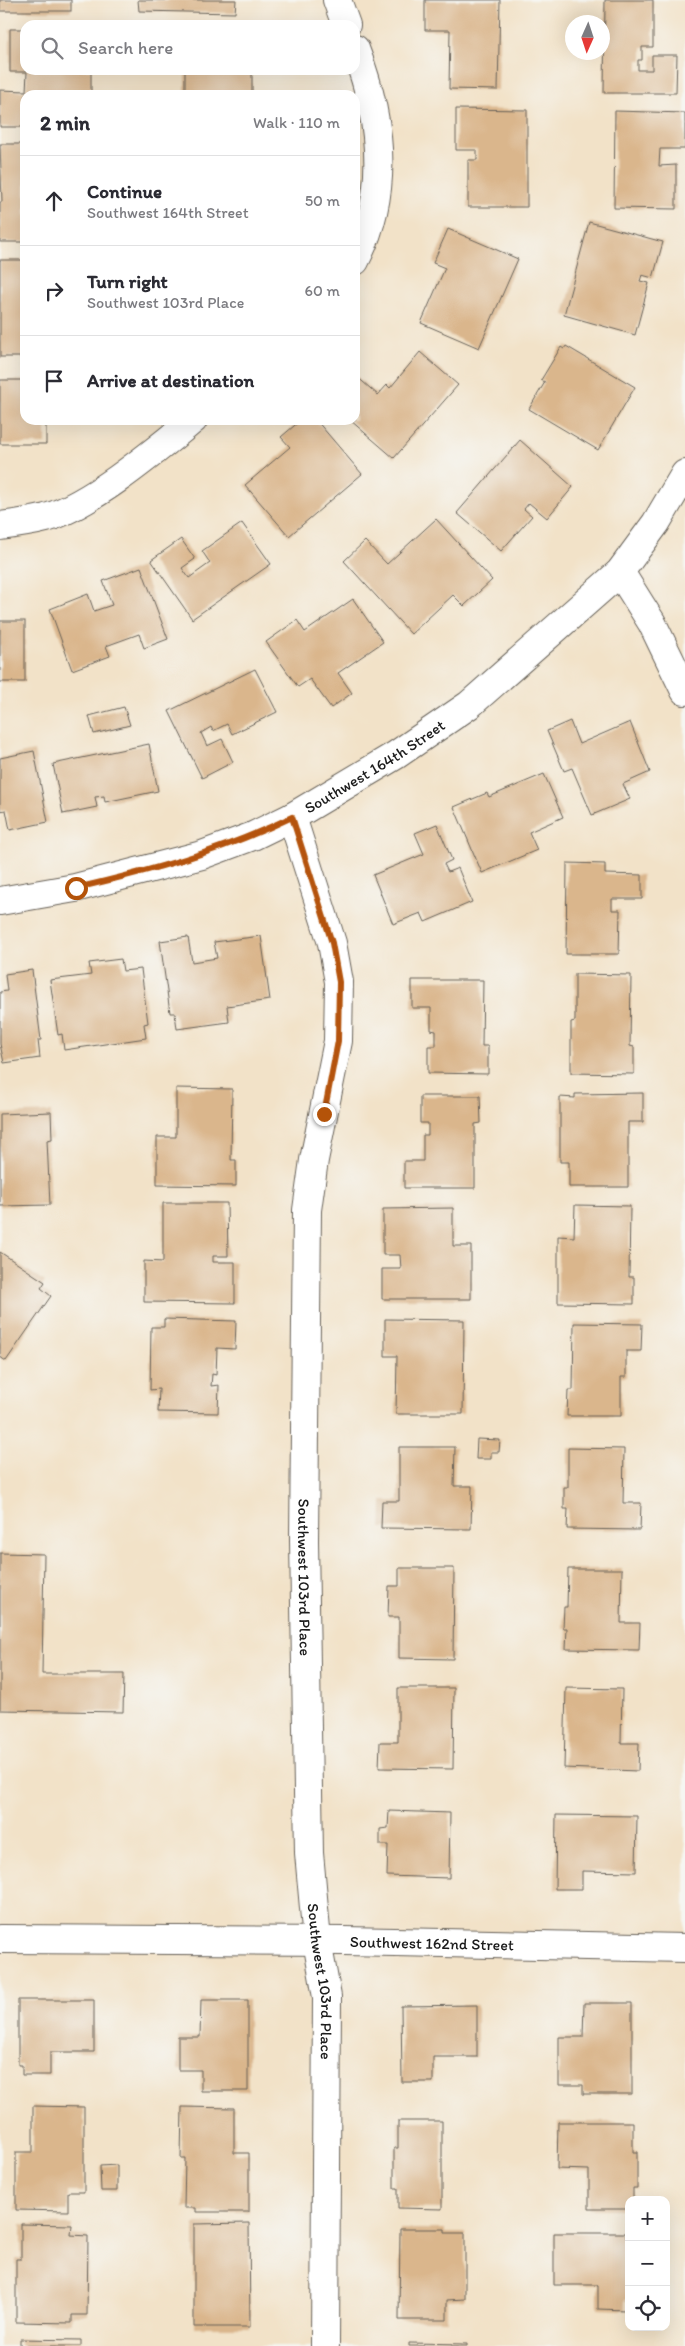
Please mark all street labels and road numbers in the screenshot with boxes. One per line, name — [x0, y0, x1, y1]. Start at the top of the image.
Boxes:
street label: Southwest 164th Street — [301, 716, 448, 817]
street label: Southwest 103rd Place — [294, 1498, 315, 1656]
street label: Southwest 103rd Place — [304, 1902, 336, 2060]
street label: Southwest 162nd Street — [350, 1932, 514, 1954]

